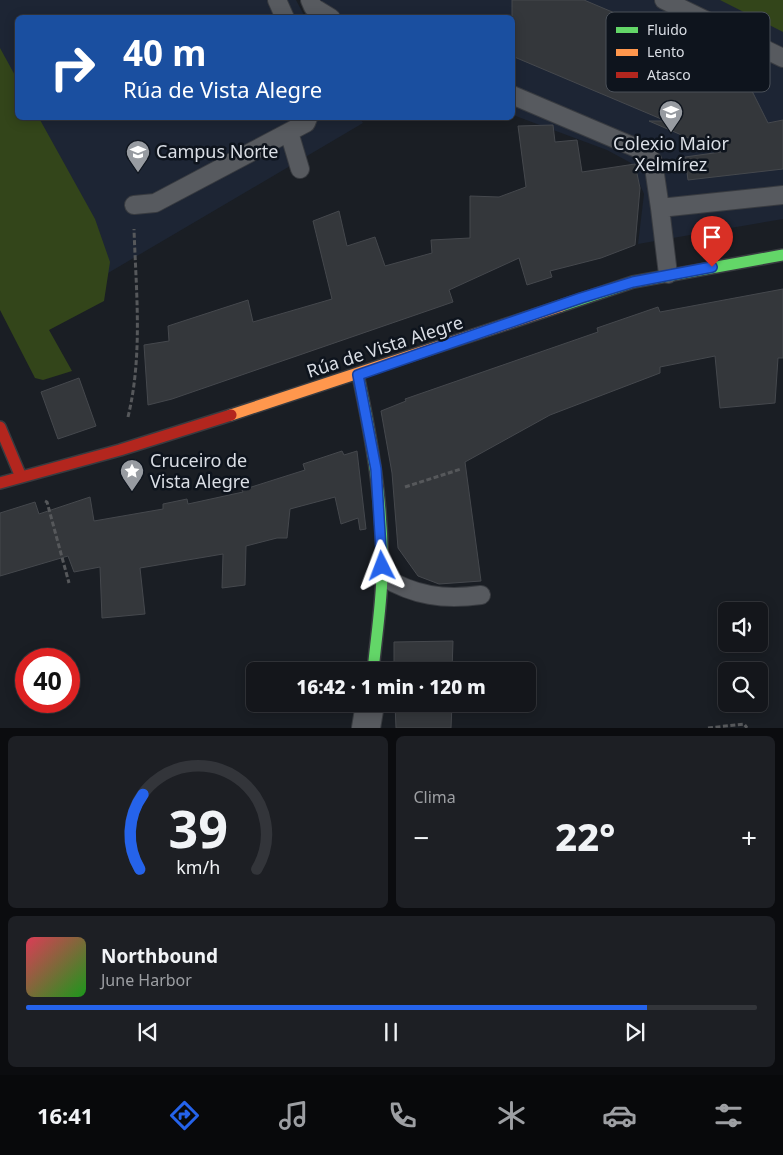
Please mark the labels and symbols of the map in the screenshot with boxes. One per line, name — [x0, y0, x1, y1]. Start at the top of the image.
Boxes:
legend — [606, 12, 770, 92]
text: Fluido — [647, 20, 687, 39]
text: Lento — [647, 42, 684, 61]
text: Atasco — [647, 65, 691, 84]
school or university icon: Colexio Maior Xelmírez — [658, 99, 684, 133]
place label: Colexio Maior Xelmírez — [613, 131, 729, 176]
school or university icon: Campus Norte — [125, 139, 151, 173]
place label: Campus Norte — [156, 139, 278, 163]
pin — [691, 216, 733, 267]
street label: Rúa de Vista Alegre — [304, 309, 466, 383]
place label: Cruceiro de Vista Alegre — [150, 448, 250, 493]
place icon: Cruceiro de Vista Alegre — [119, 458, 145, 492]
position arrow — [355, 539, 407, 591]
speed limit sign: 40 — [15, 648, 80, 713]

